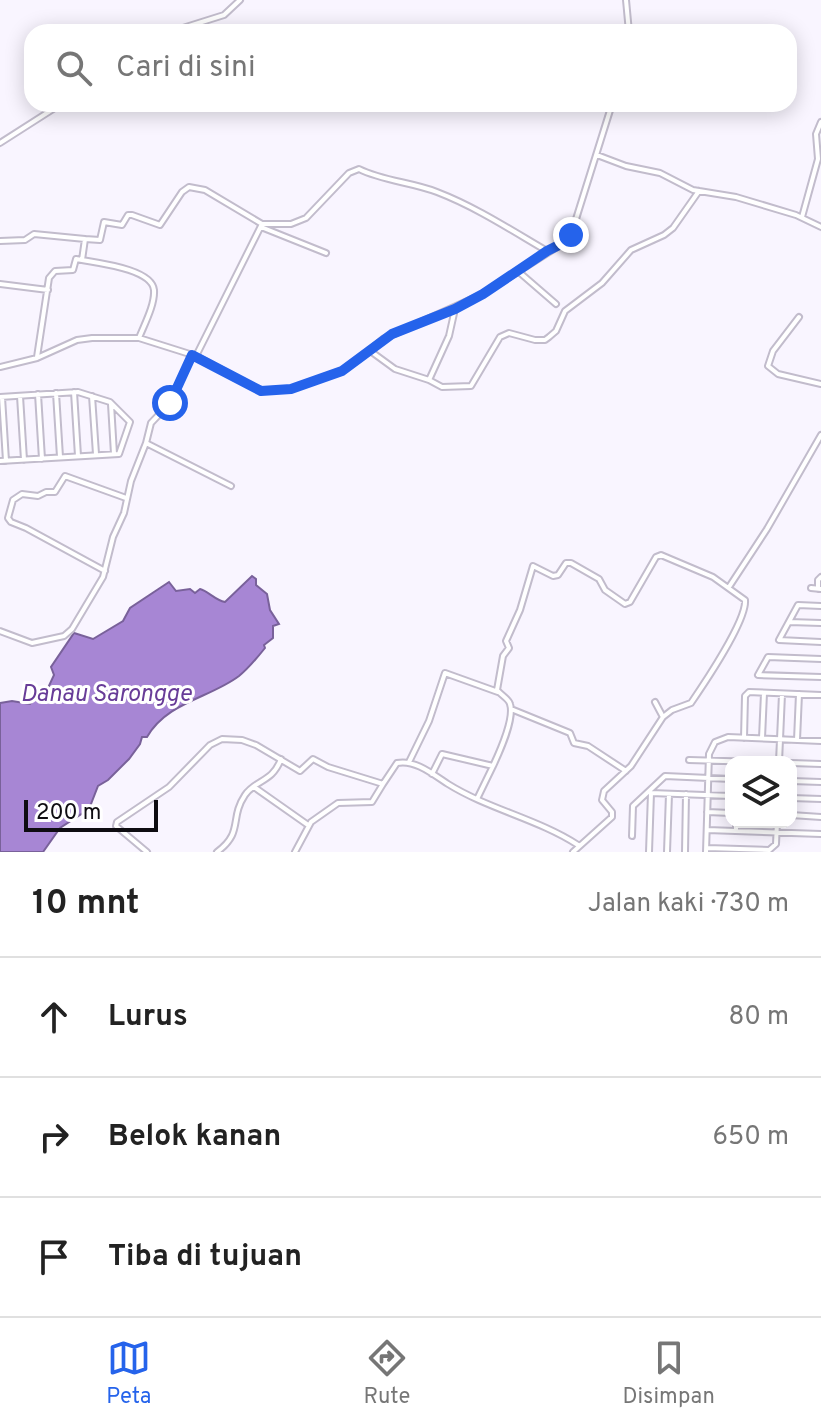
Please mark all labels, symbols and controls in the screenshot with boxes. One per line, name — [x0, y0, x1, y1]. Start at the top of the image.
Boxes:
search box — [24, 24, 797, 112]
icon: search — [52, 46, 96, 90]
text: Cari di sini — [116, 50, 256, 87]
route end — [553, 217, 589, 253]
route start — [152, 385, 188, 421]
water label: Danau Sarongge — [20, 680, 192, 710]
map controls — [725, 756, 797, 828]
button: layers — [725, 756, 797, 828]
scale bar — [24, 796, 158, 832]
text: 200 m — [36, 800, 101, 827]
text: 10 mnt — [32, 883, 139, 926]
text: Jalan kaki · 730 m — [588, 888, 789, 921]
icon: ahead — [32, 995, 76, 1039]
text: Lurus — [108, 999, 188, 1036]
text: 80 m — [729, 1001, 789, 1034]
icon: right — [32, 1115, 76, 1159]
text: Belok kanan — [108, 1119, 281, 1156]
text: 650 m — [713, 1121, 789, 1154]
icon: arrive — [32, 1235, 76, 1279]
text: Tiba di tujuan — [108, 1239, 302, 1276]
tab: Peta — [106, 1336, 151, 1411]
tab: Rute — [364, 1336, 410, 1411]
tab: Disimpan — [622, 1336, 715, 1411]

